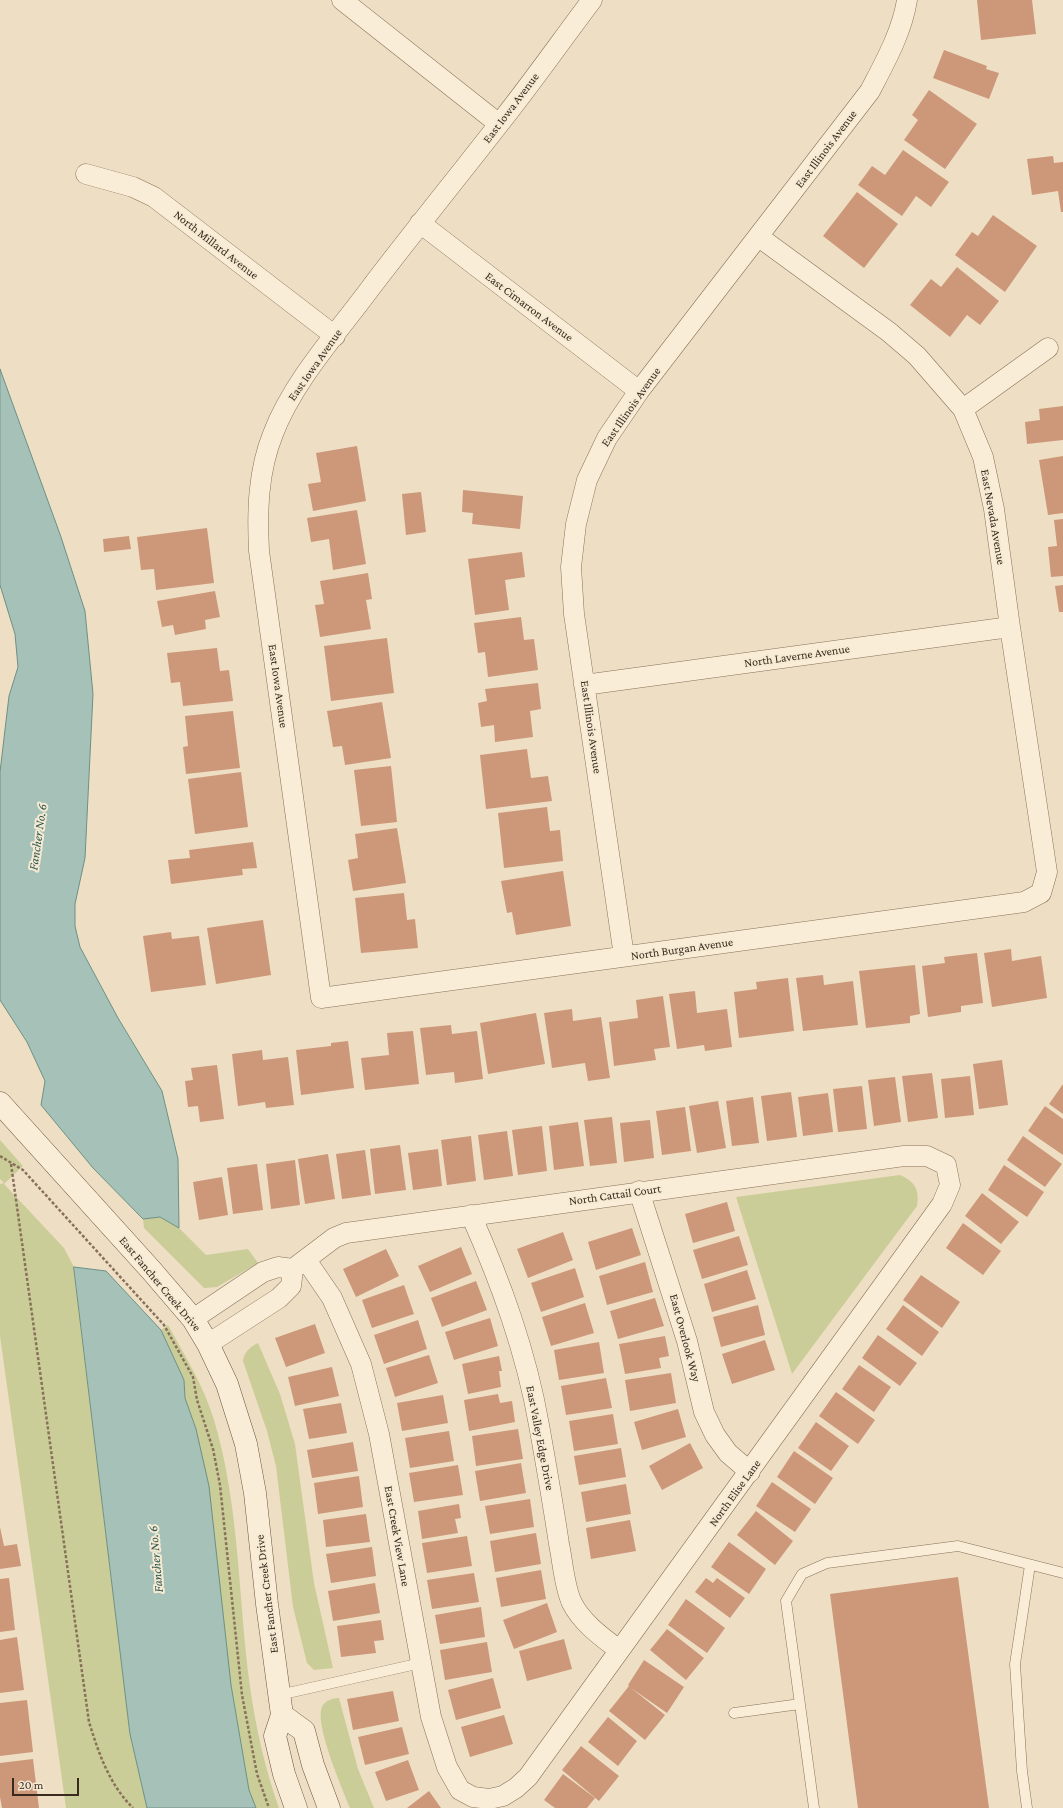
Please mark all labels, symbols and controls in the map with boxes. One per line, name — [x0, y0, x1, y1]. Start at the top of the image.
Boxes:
street label: East Iowa Avenue — [480, 70, 542, 146]
street label: East Illinois Avenue — [792, 107, 860, 191]
street label: North Millard Avenue — [171, 207, 261, 283]
street label: East Cimarron Avenue — [482, 269, 576, 345]
street label: East Iowa Avenue — [285, 326, 345, 404]
street label: East Illinois Avenue — [598, 364, 664, 450]
street label: East Nevada Avenue — [978, 468, 1008, 566]
street label: North Laverne Avenue — [743, 641, 851, 671]
street label: East Iowa Avenue — [265, 643, 291, 729]
street label: East Illinois Avenue — [577, 679, 605, 775]
water label: Fancher No. 6 — [26, 803, 50, 871]
street label: North Burgan Avenue — [630, 935, 734, 963]
street label: North Cattail Court — [568, 1181, 662, 1209]
street label: East Fancher Creek Drive — [116, 1234, 204, 1334]
street label: East Overlook Way — [666, 1292, 704, 1384]
street label: East Valley Edge Drive — [523, 1384, 557, 1492]
street label: North Elise Lane — [706, 1457, 764, 1529]
street label: East Creek View Lane — [381, 1485, 413, 1587]
water label: Fancher No. 6 — [145, 1525, 167, 1593]
street label: East Fancher Creek Drive — [253, 1534, 281, 1654]
scale bar — [14, 1770, 81, 1796]
text: 20 m — [19, 1778, 43, 1792]

